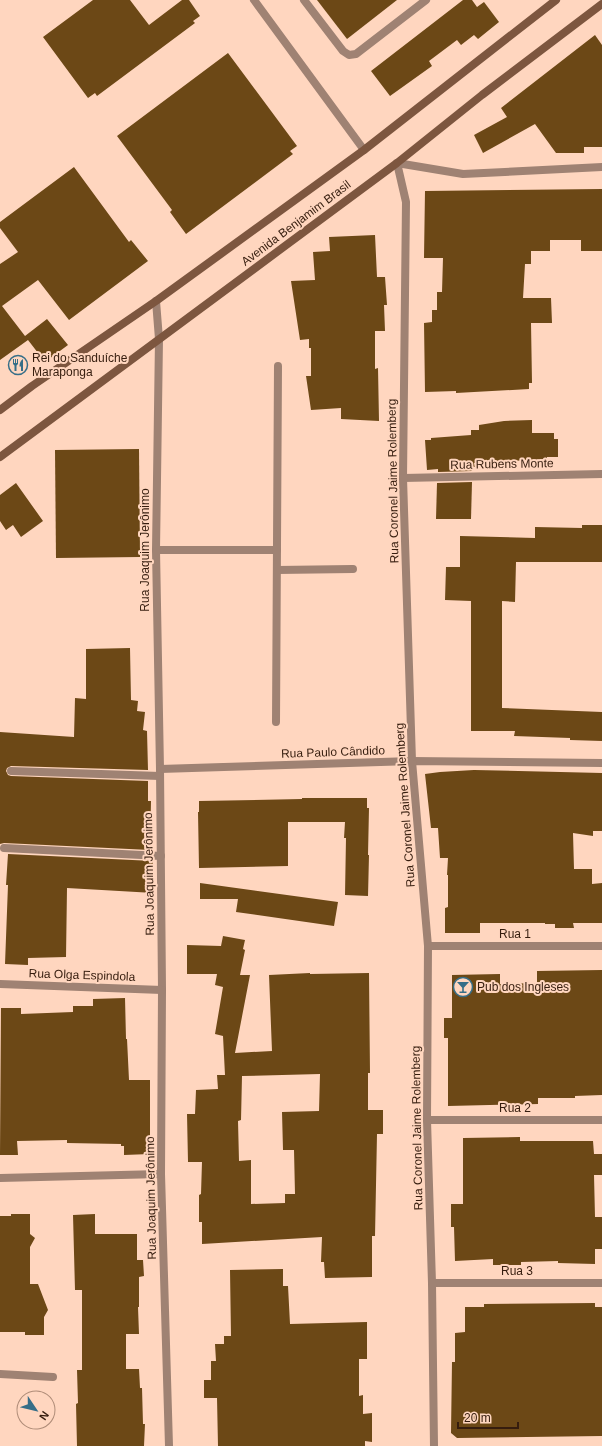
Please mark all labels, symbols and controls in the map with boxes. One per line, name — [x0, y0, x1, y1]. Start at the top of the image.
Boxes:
street label: Avenida Benjamim Brasil — [239, 177, 353, 269]
place label: Rei do Sanduíche Maraponga — [32, 351, 128, 379]
restaurant icon: Rei do Sanduíche Maraponga — [7, 354, 29, 376]
street label: Rua Coronel Jaime Rolemberg — [385, 399, 401, 563]
street label: Rua Rubens Monte — [450, 456, 554, 472]
street label: Rua Joaquim Jerônimo — [138, 488, 152, 612]
street label: Rua Coronel Jaime Rolemberg — [392, 722, 418, 888]
street label: Rua Paulo Cândido — [281, 743, 386, 761]
street label: Rua Joaquim Jerônimo — [141, 812, 157, 936]
street label: Rua 1 — [499, 927, 531, 941]
street label: Rua Olga Espindola — [28, 966, 136, 984]
bar icon: Pub dos Ingleses — [452, 976, 474, 998]
place label: Pub dos Ingleses — [477, 980, 569, 994]
street label: Rua Coronel Jaime Rolemberg — [409, 1046, 425, 1210]
street label: Rua 2 — [499, 1101, 531, 1115]
street label: Rua Joaquim Jerônimo — [143, 1136, 159, 1260]
street label: Rua 3 — [501, 1264, 533, 1278]
north arrow — [16, 1390, 56, 1430]
scale bar — [458, 1404, 518, 1430]
text: N — [37, 1409, 51, 1422]
text: 20 m — [464, 1411, 491, 1425]

